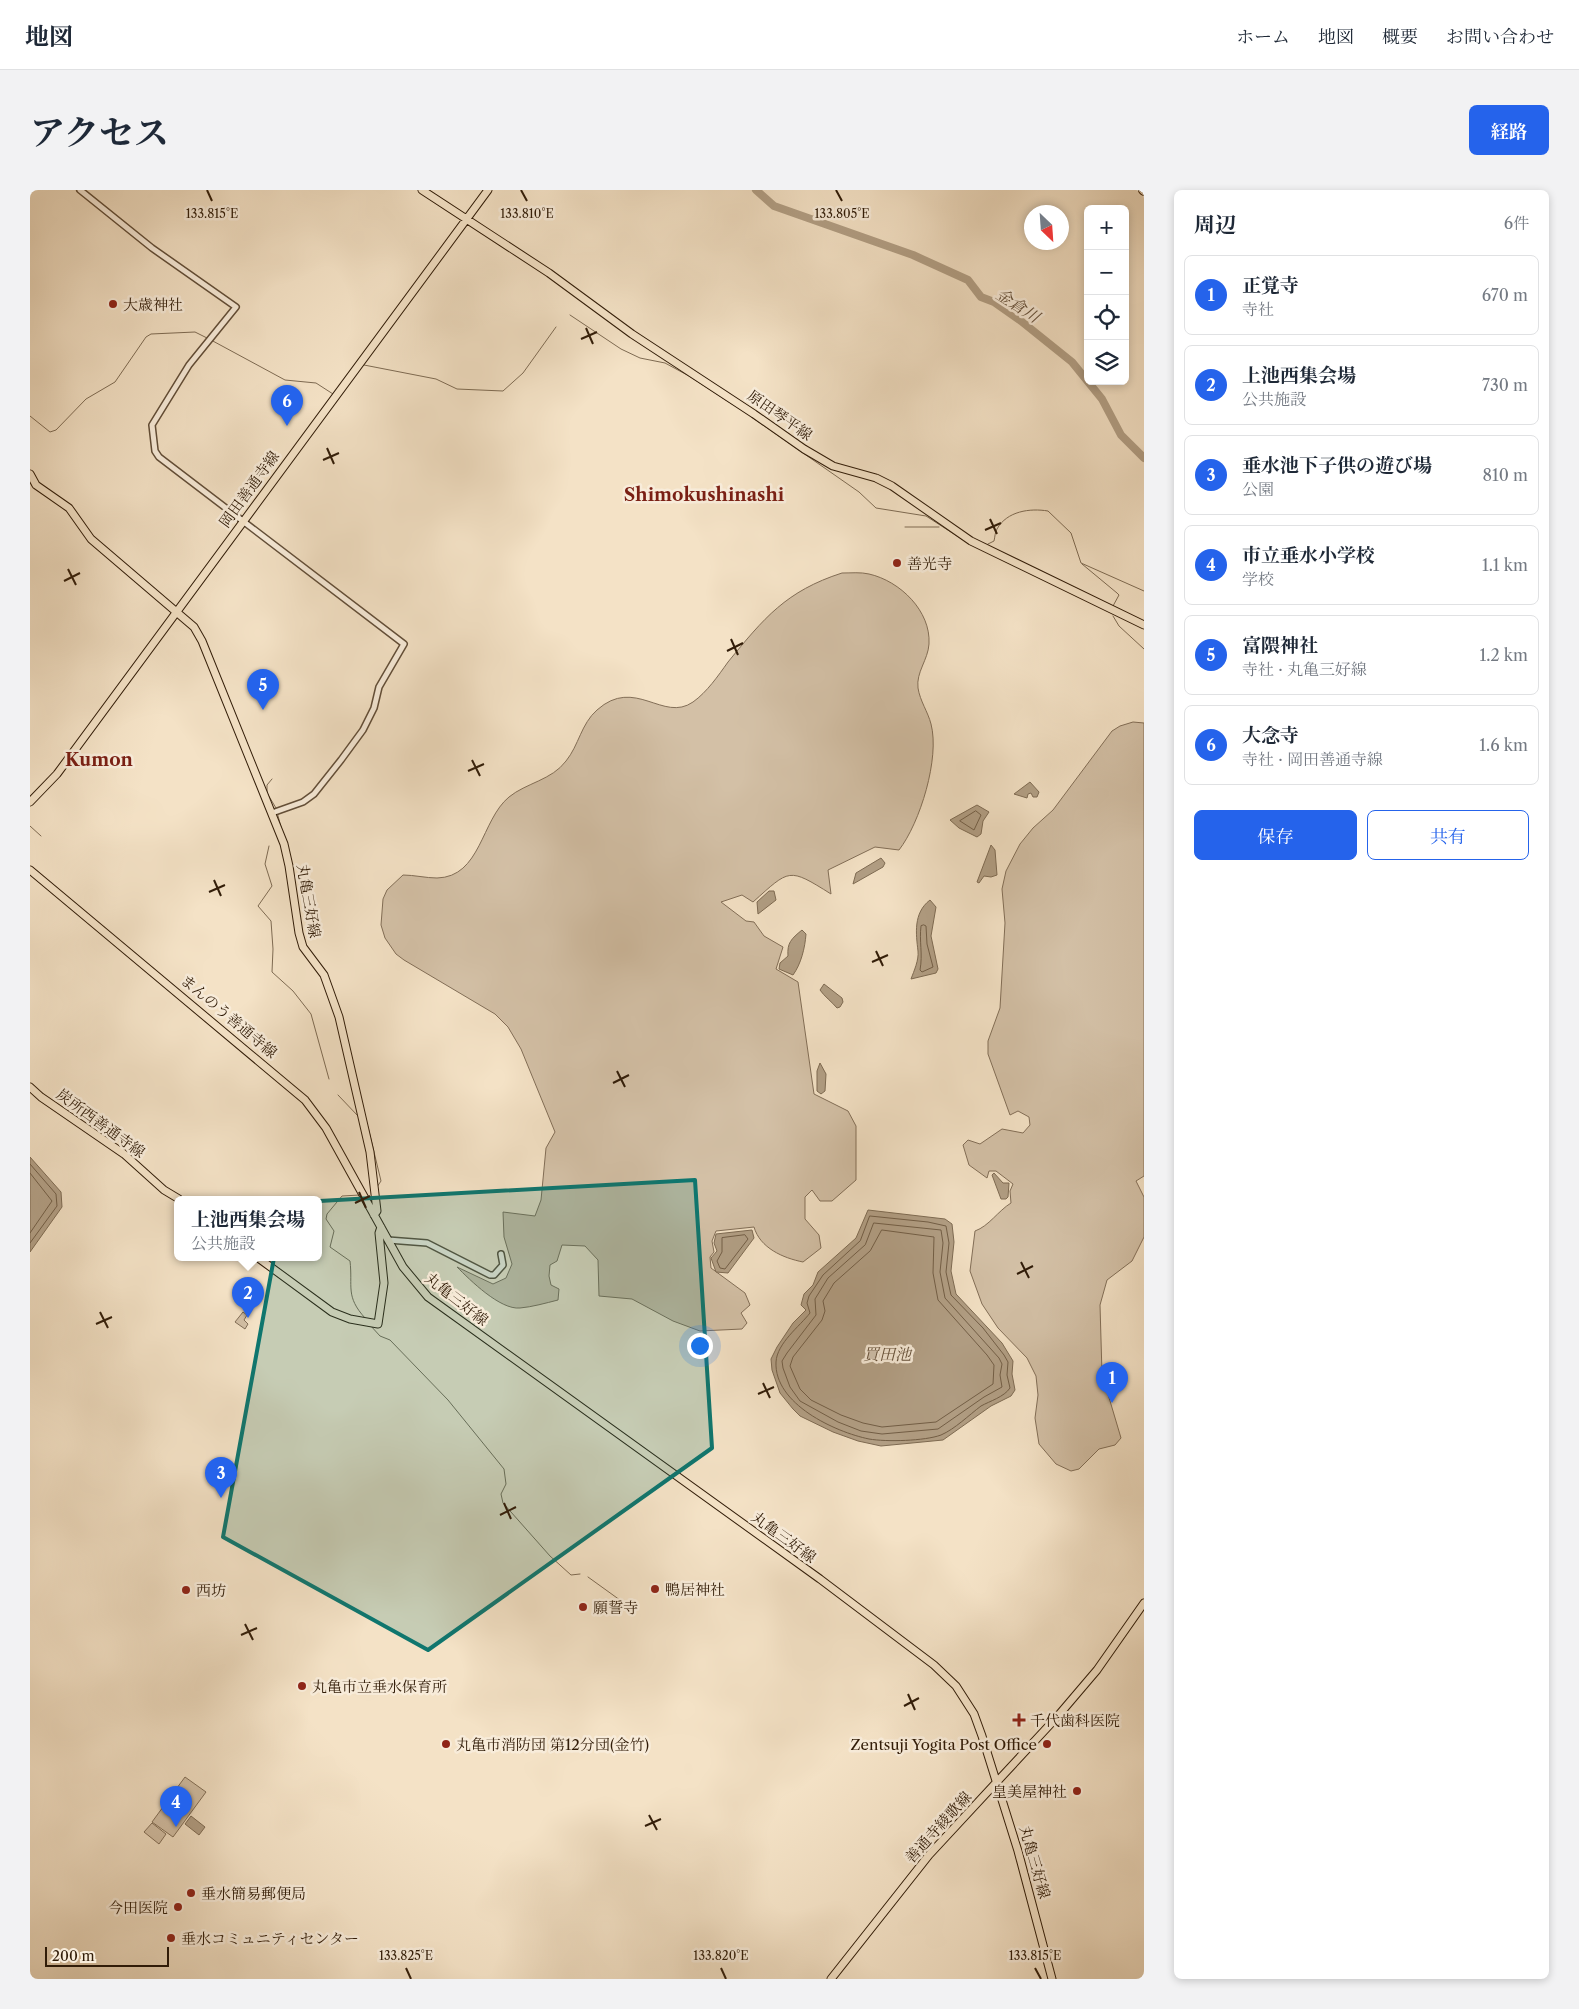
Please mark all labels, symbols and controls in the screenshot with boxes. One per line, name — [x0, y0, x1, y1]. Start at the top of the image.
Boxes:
text: 地図 — [25, 22, 73, 51]
text: ホーム — [1236, 26, 1290, 48]
text: 地図 — [1318, 26, 1354, 48]
text: 概要 — [1382, 26, 1418, 48]
text: お問い合わせ — [1446, 26, 1554, 48]
button: 経路 — [1469, 105, 1549, 155]
text: アクセス — [30, 111, 169, 154]
north arrow — [1024, 205, 1069, 250]
map controls — [1084, 205, 1129, 385]
button: + — [1084, 205, 1129, 250]
text: 133.815°E — [186, 206, 238, 221]
text: 133.810°E — [500, 206, 554, 221]
text: 133.805°E — [815, 206, 869, 221]
text: 周辺 — [1194, 212, 1236, 237]
text: 6件 — [1504, 213, 1529, 233]
button: − — [1084, 250, 1129, 295]
text: 正覚寺 — [1242, 274, 1299, 297]
water label: 金倉川 — [992, 284, 1045, 328]
text: 1 — [1207, 285, 1215, 305]
text: 670 m — [1482, 285, 1528, 305]
place label: 大歳神社 — [123, 295, 183, 314]
button: locate — [1084, 295, 1129, 340]
marker: 大歳神社 — [107, 298, 119, 310]
text: 寺社 — [1242, 299, 1274, 319]
button: layers — [1084, 340, 1129, 385]
text: 上池西集会場 — [1242, 364, 1356, 387]
text: 2 — [1206, 375, 1216, 395]
text: 730 m — [1482, 375, 1528, 395]
pin: 6 — [271, 385, 303, 426]
street label: 原田琴平線 — [744, 386, 816, 444]
text: 公共施設 — [1242, 389, 1306, 409]
street label: 岡田善通寺線 — [215, 447, 283, 531]
text: 垂水池下子供の遊び場 — [1242, 454, 1432, 477]
text: 3 — [1206, 465, 1216, 485]
text: 810 m — [1482, 465, 1528, 485]
text: 公園 — [1242, 479, 1274, 499]
district label: Shimokushinashi — [624, 484, 785, 506]
text: 市立垂水小学校 — [1242, 544, 1375, 567]
place label: 善光寺 — [907, 554, 952, 573]
text: 4 — [1206, 555, 1216, 575]
text: 1.1 km — [1482, 555, 1528, 575]
marker: 善光寺 — [891, 557, 903, 569]
text: 学校 — [1242, 569, 1274, 589]
text: 富隈神社 — [1242, 634, 1318, 657]
text: 5 — [1207, 645, 1215, 665]
text: 1.2 km — [1479, 645, 1528, 665]
text: 寺社 · 丸亀三好線 — [1242, 659, 1367, 679]
pin: 5 — [247, 669, 279, 710]
text: 大念寺 — [1242, 724, 1299, 747]
text: 6 — [1206, 735, 1216, 755]
text: 1.6 km — [1479, 735, 1528, 755]
district label: Kumon — [65, 749, 134, 771]
text: 寺社 · 岡田善通寺線 — [1242, 749, 1383, 769]
button: 保存 — [1194, 810, 1357, 860]
button: 共有 — [1367, 810, 1529, 860]
street label: 丸亀三好線 — [293, 862, 325, 940]
street label: まんのう善通寺線 — [177, 970, 281, 1062]
street label: 炭所西善通寺線 — [53, 1084, 149, 1162]
popup — [174, 1196, 322, 1261]
text: 上池西集会場 — [191, 1208, 305, 1231]
text: 公共施設 — [191, 1233, 255, 1253]
street label: 丸亀三好線 — [422, 1268, 492, 1330]
pin: 2 — [232, 1277, 264, 1318]
your location — [687, 1333, 713, 1359]
water label: 買田池 — [863, 1344, 913, 1364]
pin: 1 — [1096, 1362, 1128, 1403]
pin: 3 — [205, 1457, 237, 1498]
street label: 丸亀三好線 — [748, 1507, 820, 1567]
place label: 鴨居神社 — [665, 1580, 725, 1599]
place label: 西坊 — [196, 1581, 226, 1600]
marker: 鴨居神社 — [649, 1583, 661, 1595]
marker: 西坊 — [180, 1584, 192, 1596]
place label: 願誓寺 — [593, 1598, 638, 1617]
marker: 願誓寺 — [577, 1601, 589, 1613]
place label: 丸亀市立垂水保育所 — [312, 1677, 447, 1696]
marker: 丸亀市立垂水保育所 — [296, 1680, 308, 1692]
place label: 千代歯科医院 — [1030, 1711, 1120, 1730]
marker: 千代歯科医院 — [1012, 1713, 1026, 1727]
place label: 丸亀市消防団 第12分団(金竹) — [456, 1735, 649, 1754]
place label: Zentsuji Yogita Post Office — [850, 1735, 1037, 1754]
marker: 丸亀市消防団 第12分団(金竹) — [440, 1738, 452, 1750]
marker: Zentsuji Yogita Post Office — [1041, 1738, 1053, 1750]
place label: 皇美屋神社 — [992, 1782, 1067, 1801]
marker: 皇美屋神社 — [1071, 1785, 1083, 1797]
pin: 4 — [160, 1786, 192, 1827]
street label: 善通寺綾歌線 — [901, 1787, 975, 1867]
street label: 丸亀三好線 — [1016, 1823, 1054, 1901]
place label: 垂水簡易郵便局 — [201, 1884, 306, 1903]
marker: 垂水簡易郵便局 — [185, 1887, 197, 1899]
place label: 今田医院 — [108, 1898, 168, 1917]
marker: 今田医院 — [172, 1901, 184, 1913]
place label: 垂水コミュニティセンター — [181, 1929, 359, 1948]
marker: 垂水コミュニティセンター — [165, 1932, 177, 1944]
scale bar — [45, 1944, 169, 1967]
text: 200 m — [52, 1947, 95, 1965]
text: 133.825°E — [379, 1948, 433, 1963]
text: 133.820°E — [693, 1948, 749, 1963]
text: 133.815°E — [1009, 1948, 1061, 1963]

